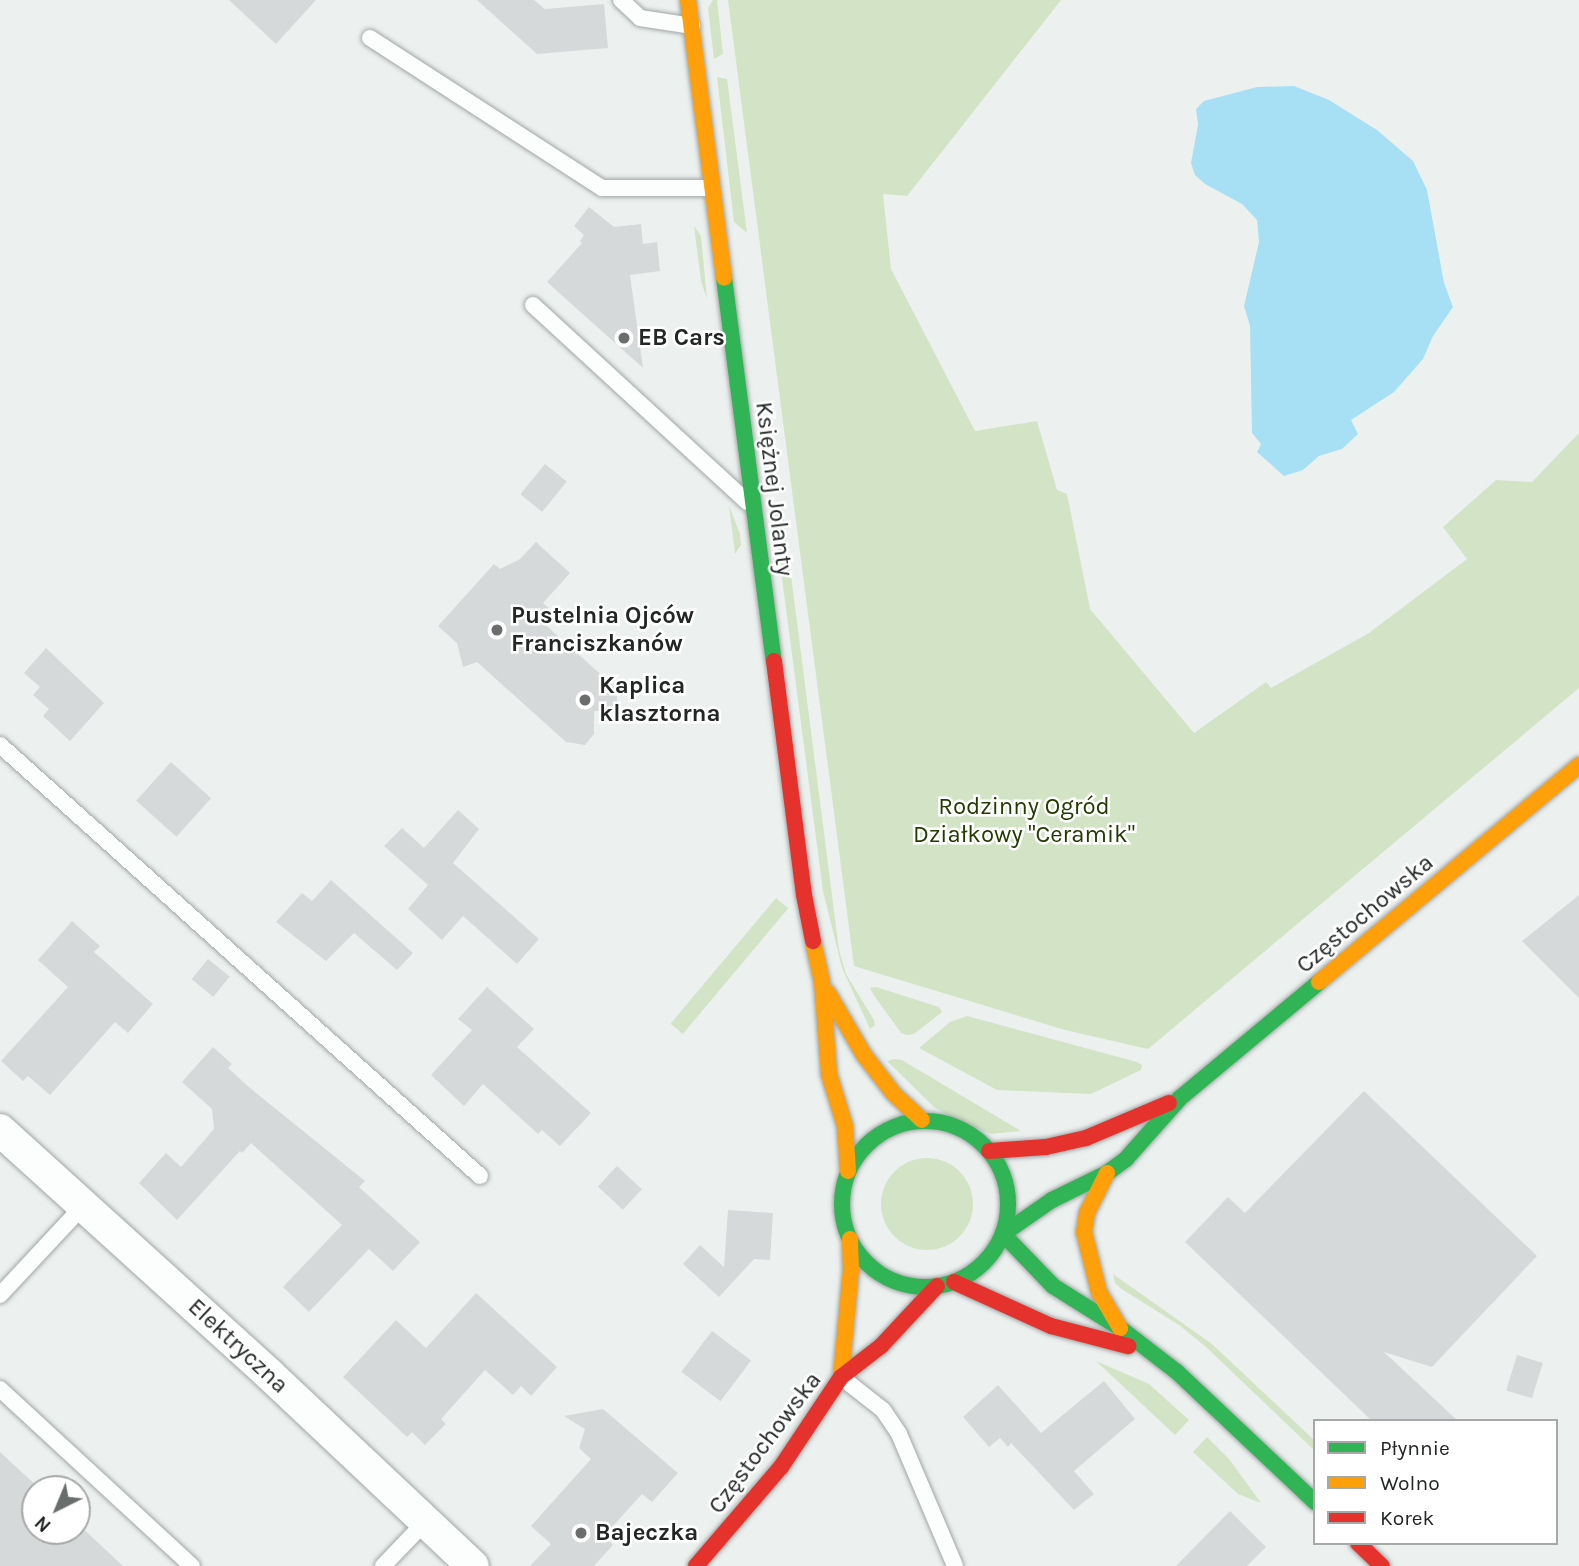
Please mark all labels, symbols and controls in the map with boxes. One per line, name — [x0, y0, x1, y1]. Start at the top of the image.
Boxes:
place label: EB Cars — [638, 324, 725, 352]
marker: EB Cars — [616, 330, 632, 346]
street label: Księżnej Jolanty — [749, 400, 799, 578]
place label: Pustelnia Ojców Franciszkanów — [511, 602, 694, 658]
marker: Pustelnia Ojców Franciszkanów — [489, 622, 505, 638]
place label: Kaplica klasztorna — [599, 672, 721, 728]
marker: Kaplica klasztorna — [577, 692, 593, 708]
park label: Rodzinny Ogród Działkowy "Ceramik" — [913, 793, 1135, 849]
street label: Częstochowska — [1291, 848, 1439, 980]
street label: Elektryczna — [182, 1292, 294, 1400]
street label: Częstochowska — [702, 1366, 828, 1520]
legend — [1313, 1419, 1558, 1545]
text: Płynnie — [1380, 1436, 1450, 1460]
text: Wolno — [1380, 1471, 1440, 1495]
north arrow — [21, 1475, 91, 1545]
text: Korek — [1380, 1506, 1434, 1530]
text: N — [31, 1511, 56, 1537]
place label: Bajeczka — [595, 1519, 698, 1547]
marker: Bajeczka — [573, 1525, 589, 1541]

